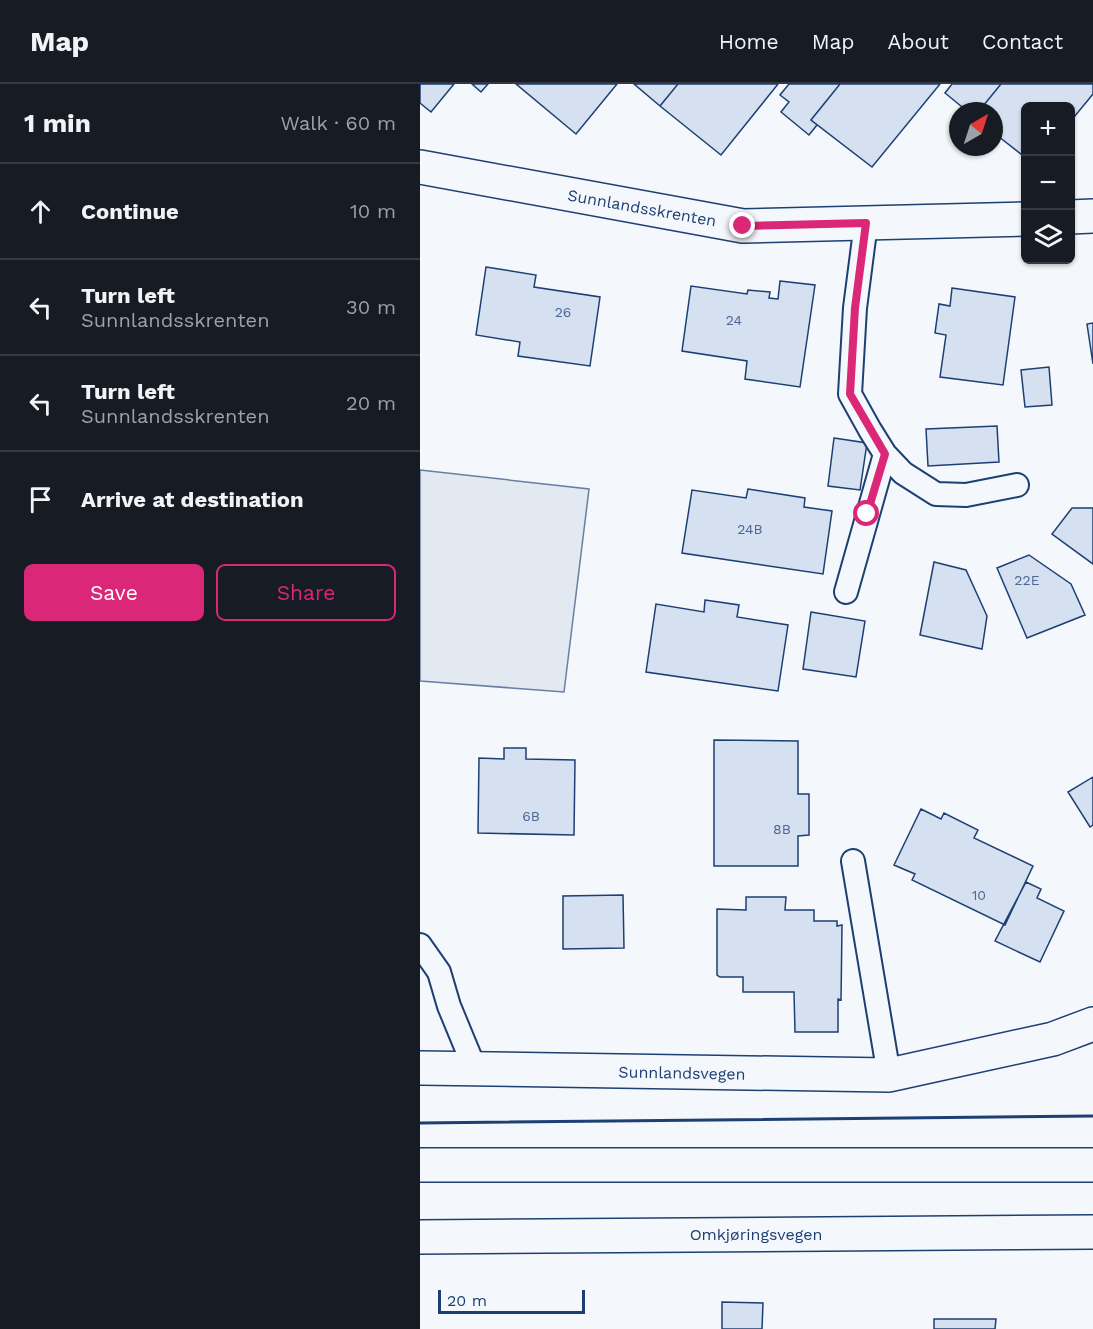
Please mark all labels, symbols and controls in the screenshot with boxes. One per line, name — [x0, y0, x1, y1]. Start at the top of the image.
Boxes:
text: Map — [30, 25, 89, 58]
text: Home — [719, 29, 779, 54]
text: Map — [812, 29, 855, 54]
text: About — [888, 29, 949, 54]
text: Contact — [982, 29, 1063, 54]
north arrow — [949, 102, 1003, 156]
map controls — [1021, 102, 1075, 264]
button: + — [1021, 102, 1075, 156]
text: 1 min — [24, 108, 91, 138]
text: Walk · 60 m — [281, 111, 396, 135]
button: − — [1021, 156, 1075, 210]
street label: Sunnlandsskrenten — [566, 186, 718, 230]
icon: ahead — [24, 195, 57, 228]
text: Continue — [81, 199, 179, 224]
text: 10 m — [350, 199, 396, 223]
button: layers — [1021, 210, 1075, 264]
route end — [729, 212, 755, 238]
text: Turn left — [81, 283, 175, 308]
icon: left — [24, 291, 57, 324]
text: 30 m — [346, 295, 396, 319]
house number: 26 — [555, 304, 571, 320]
text: Sunnlandsskrenten — [81, 308, 270, 332]
house number: 24 — [726, 312, 742, 328]
text: Turn left — [81, 379, 175, 404]
icon: left — [24, 387, 57, 420]
text: 20 m — [346, 391, 396, 415]
text: Sunnlandsskrenten — [81, 404, 270, 428]
icon: arrive — [24, 483, 57, 516]
text: Arrive at destination — [81, 487, 304, 512]
route start — [853, 500, 879, 526]
house number: 24B — [737, 521, 763, 537]
button: Save — [24, 564, 204, 621]
button: Share — [216, 564, 396, 621]
house number: 22E — [1014, 572, 1040, 588]
house number: 6B — [522, 808, 540, 824]
house number: 8B — [773, 821, 791, 837]
house number: 10 — [972, 887, 986, 903]
street label: Sunnlandsvegen — [618, 1062, 746, 1084]
street label: Omkjøringsvegen — [690, 1225, 822, 1244]
scale bar — [438, 1287, 585, 1314]
text: 20 m — [447, 1291, 487, 1310]

